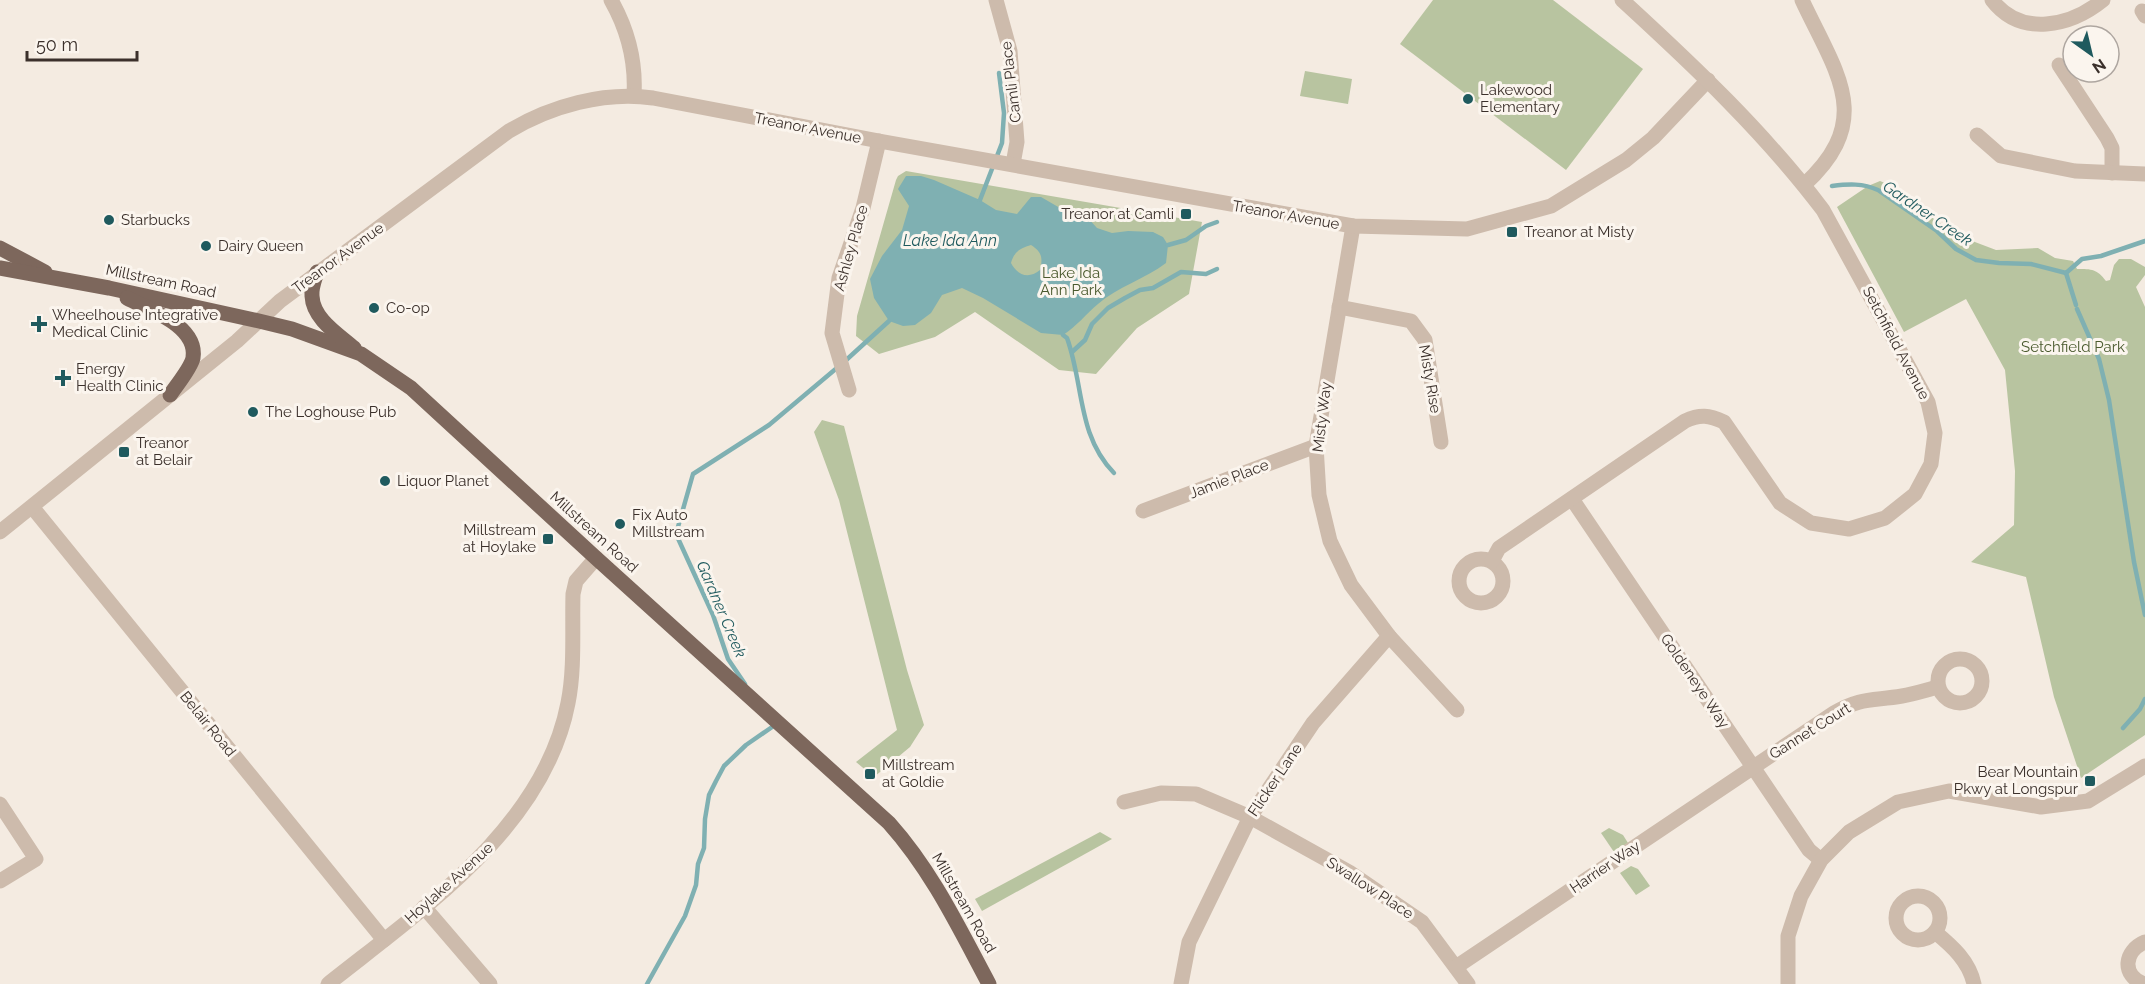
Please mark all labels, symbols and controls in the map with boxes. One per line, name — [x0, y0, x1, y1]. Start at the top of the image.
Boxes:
scale bar — [27, 24, 136, 62]
north arrow — [2061, 24, 2121, 84]
text: 50 m — [36, 34, 78, 55]
street label: Camli Place — [997, 40, 1025, 124]
text: N — [2089, 55, 2109, 77]
place label: Lakewood Elementary — [1480, 81, 1560, 116]
marker: Lakewood Elementary — [1461, 92, 1475, 106]
street label: Treanor Avenue — [753, 109, 863, 147]
water label: Gardner Creek — [1879, 177, 1976, 250]
street label: Treanor Avenue — [1231, 197, 1341, 233]
street label: Ashley Place — [830, 203, 872, 293]
place label: Treanor at Camli — [1061, 205, 1174, 223]
marker: Treanor at Camli — [1179, 207, 1193, 221]
place label: Starbucks — [121, 211, 190, 229]
marker: Starbucks — [102, 213, 116, 227]
street label: Treanor Avenue — [289, 219, 387, 297]
place label: Treanor at Misty — [1524, 223, 1634, 241]
marker: Treanor at Misty — [1505, 225, 1519, 239]
water label: Lake Ida Ann — [903, 231, 997, 250]
place label: Dairy Queen — [218, 237, 303, 255]
marker: Dairy Queen — [199, 239, 213, 253]
street label: Millstream Road — [104, 261, 218, 301]
park label: Lake Ida Ann Park — [1040, 264, 1102, 299]
street label: Setchfield Avenue — [1859, 283, 1933, 403]
place label: Co-op — [386, 299, 430, 317]
marker: Co-op — [367, 301, 381, 315]
place label: Wheelhouse Integrative Medical Clinic — [52, 306, 218, 341]
marker: Wheelhouse Integrative Medical Clinic — [30, 315, 48, 333]
park label: Setchfield Park — [2021, 338, 2125, 356]
street label: Misty Rise — [1415, 343, 1445, 415]
place label: Energy Health Clinic — [76, 360, 164, 395]
marker: Energy Health Clinic — [54, 369, 72, 387]
street label: Misty Way — [1309, 381, 1335, 453]
place label: The Loghouse Pub — [265, 403, 396, 421]
marker: The Loghouse Pub — [246, 405, 260, 419]
place label: Treanor at Belair — [136, 434, 193, 469]
marker: Treanor at Belair — [117, 445, 131, 459]
street label: Jamie Place — [1187, 456, 1271, 502]
place label: Liquor Planet — [397, 472, 489, 490]
marker: Liquor Planet — [378, 474, 392, 488]
street label: Millstream Road — [546, 488, 642, 576]
place label: Fix Auto Millstream — [632, 506, 705, 541]
marker: Fix Auto Millstream — [613, 517, 627, 531]
place label: Millstream at Hoylake — [463, 521, 536, 556]
marker: Millstream at Hoylake — [541, 532, 555, 546]
water label: Gardner Creek — [693, 558, 751, 661]
street label: Goldeneye Way — [1657, 630, 1733, 732]
street label: Belair Road — [176, 688, 240, 760]
street label: Gannet Court — [1766, 699, 1854, 763]
street label: Flicker Lane — [1244, 740, 1306, 820]
place label: Millstream at Goldie — [882, 756, 955, 791]
place label: Bear Mountain Pkwy at Longspur — [1954, 763, 2079, 798]
marker: Millstream at Goldie — [863, 767, 877, 781]
marker: Bear Mountain Pkwy at Longspur — [2083, 774, 2097, 788]
street label: Harrier Way — [1566, 837, 1644, 897]
street label: Hoylake Avenue — [401, 839, 497, 927]
street label: Millstream Road — [928, 850, 1000, 956]
street label: Swallow Place — [1323, 853, 1417, 923]

